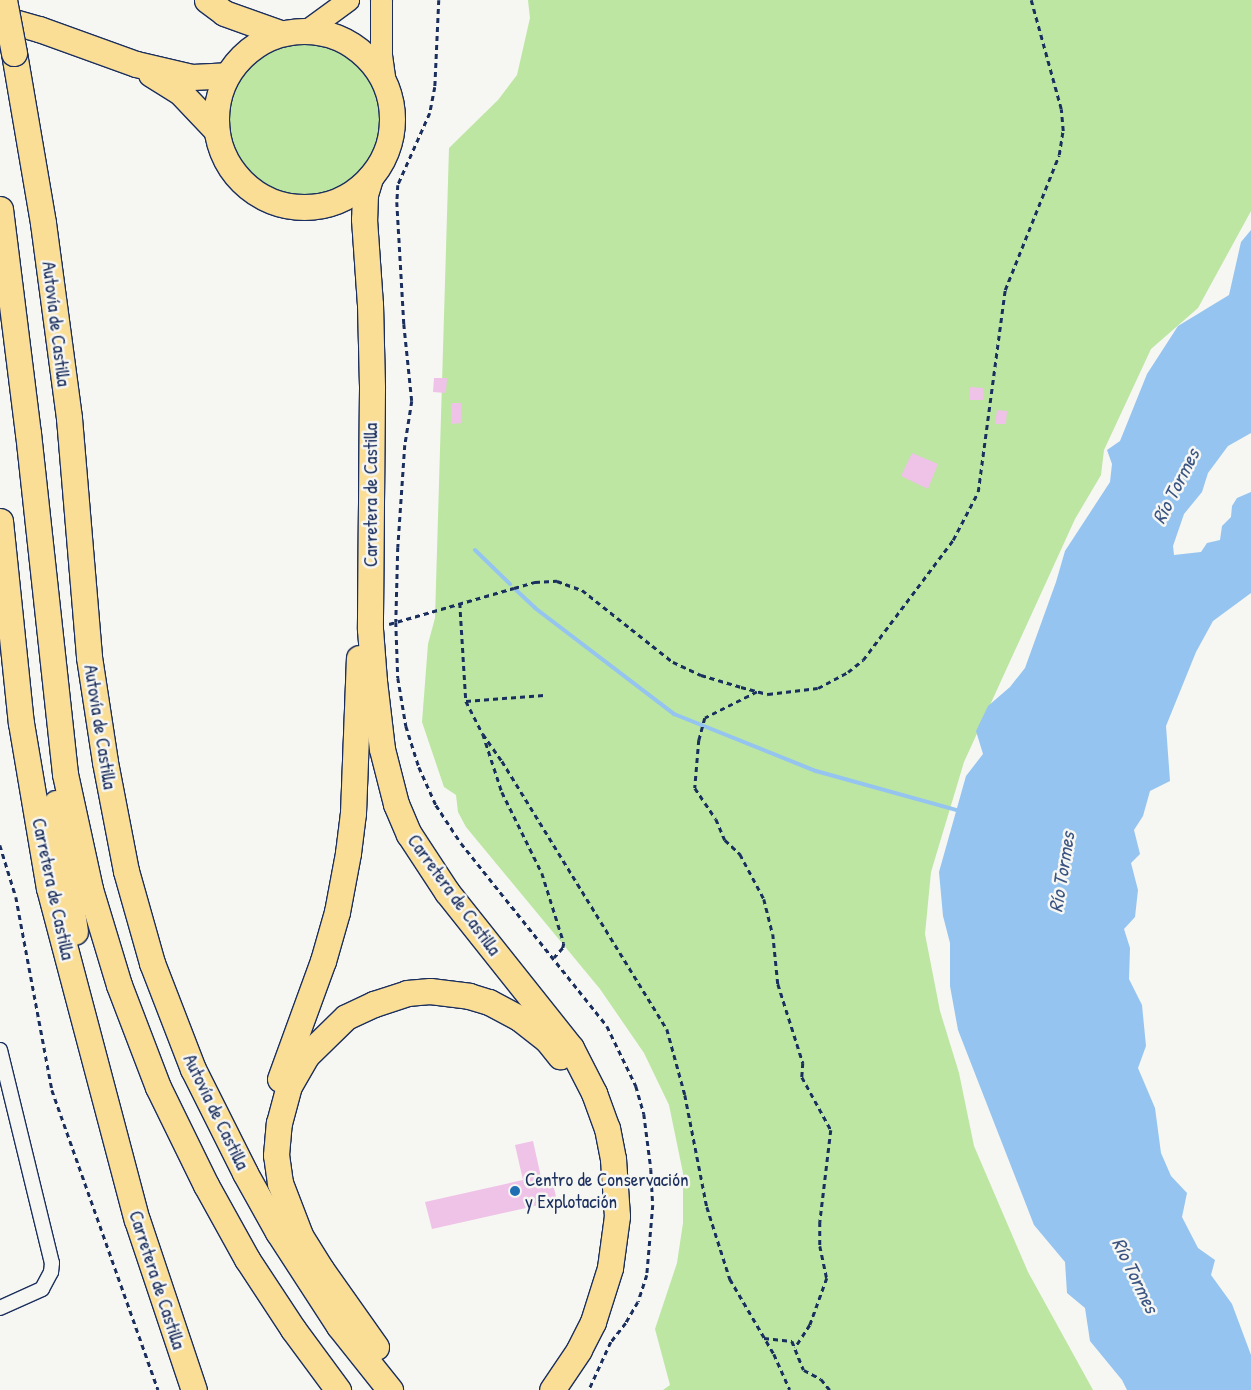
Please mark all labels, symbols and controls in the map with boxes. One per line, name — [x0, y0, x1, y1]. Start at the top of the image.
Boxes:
street label: Autovía de Castilla — [37, 260, 75, 388]
street label: Carretera de Castilla — [360, 423, 382, 567]
water label: Río Tormes — [1146, 445, 1204, 527]
street label: Autovía de Castilla — [79, 663, 121, 791]
street label: Carretera de Castilla — [27, 816, 79, 962]
street label: Carretera de Castilla — [402, 830, 506, 960]
water label: Río Tormes — [1043, 830, 1079, 914]
street label: Autovía de Castilla — [178, 1051, 254, 1173]
place label: Centro de Conservación y Explotación — [525, 1169, 689, 1213]
marker: Centro de Conservación y Explotación — [509, 1185, 521, 1197]
street label: Carretera de Castilla — [124, 1208, 190, 1352]
water label: Río Tormes — [1108, 1234, 1164, 1316]

